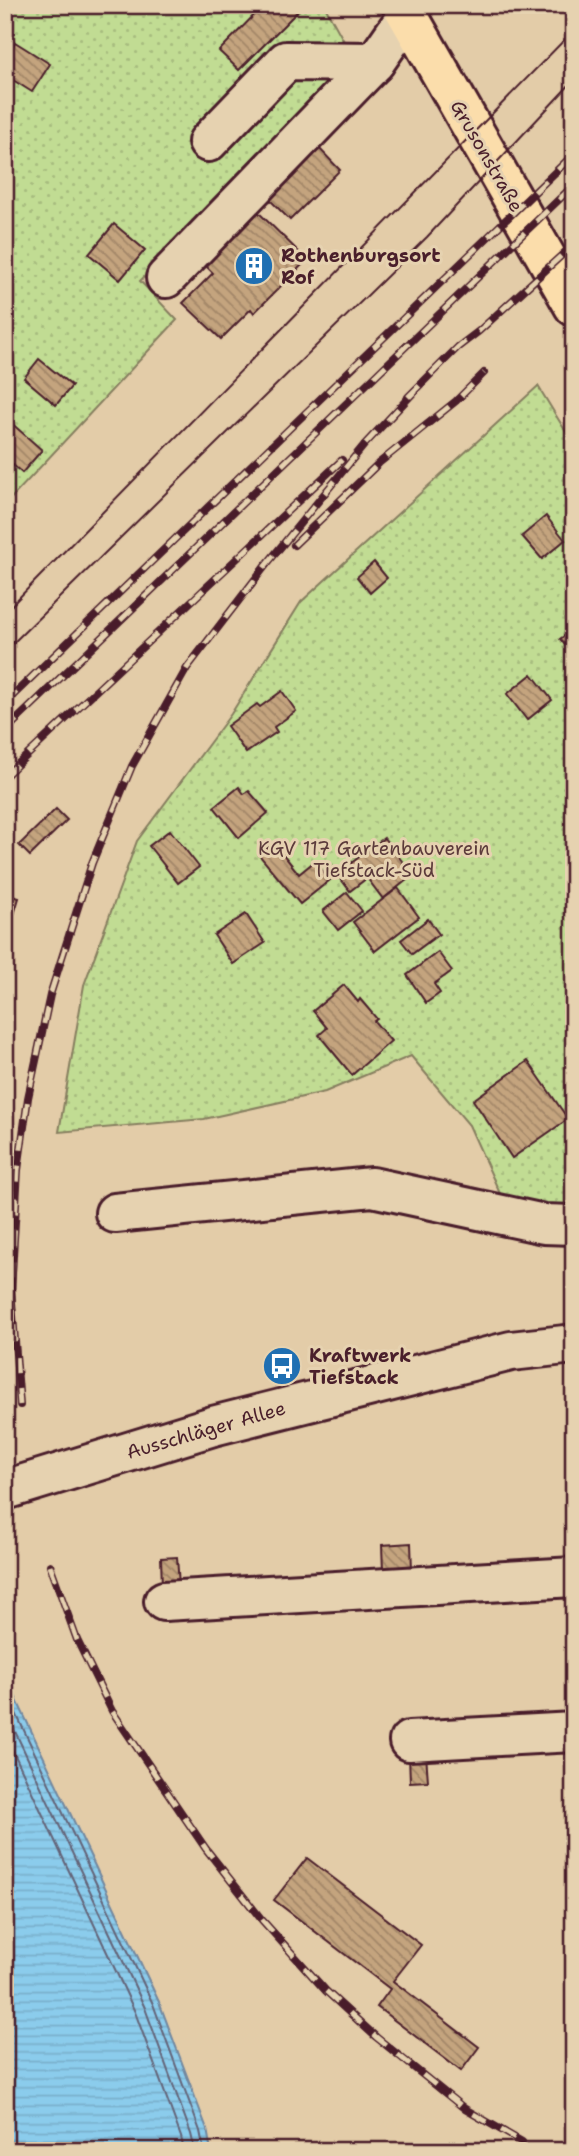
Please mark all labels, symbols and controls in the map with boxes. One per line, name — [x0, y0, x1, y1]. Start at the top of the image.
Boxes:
street label: Grusonstraße — [445, 95, 529, 217]
place label: Rothenburgsort Rof — [281, 243, 440, 290]
building icon: Rothenburgsort Rof — [233, 245, 275, 287]
park label: KGV 117 Gartenbauverein Tiefstack-Süd — [258, 836, 490, 883]
place label: Kraftwerk Tiefstack — [309, 1343, 411, 1390]
bus stop icon: Kraftwerk Tiefstack — [261, 1345, 303, 1387]
street label: Ausschläger Allee — [124, 1395, 288, 1465]

